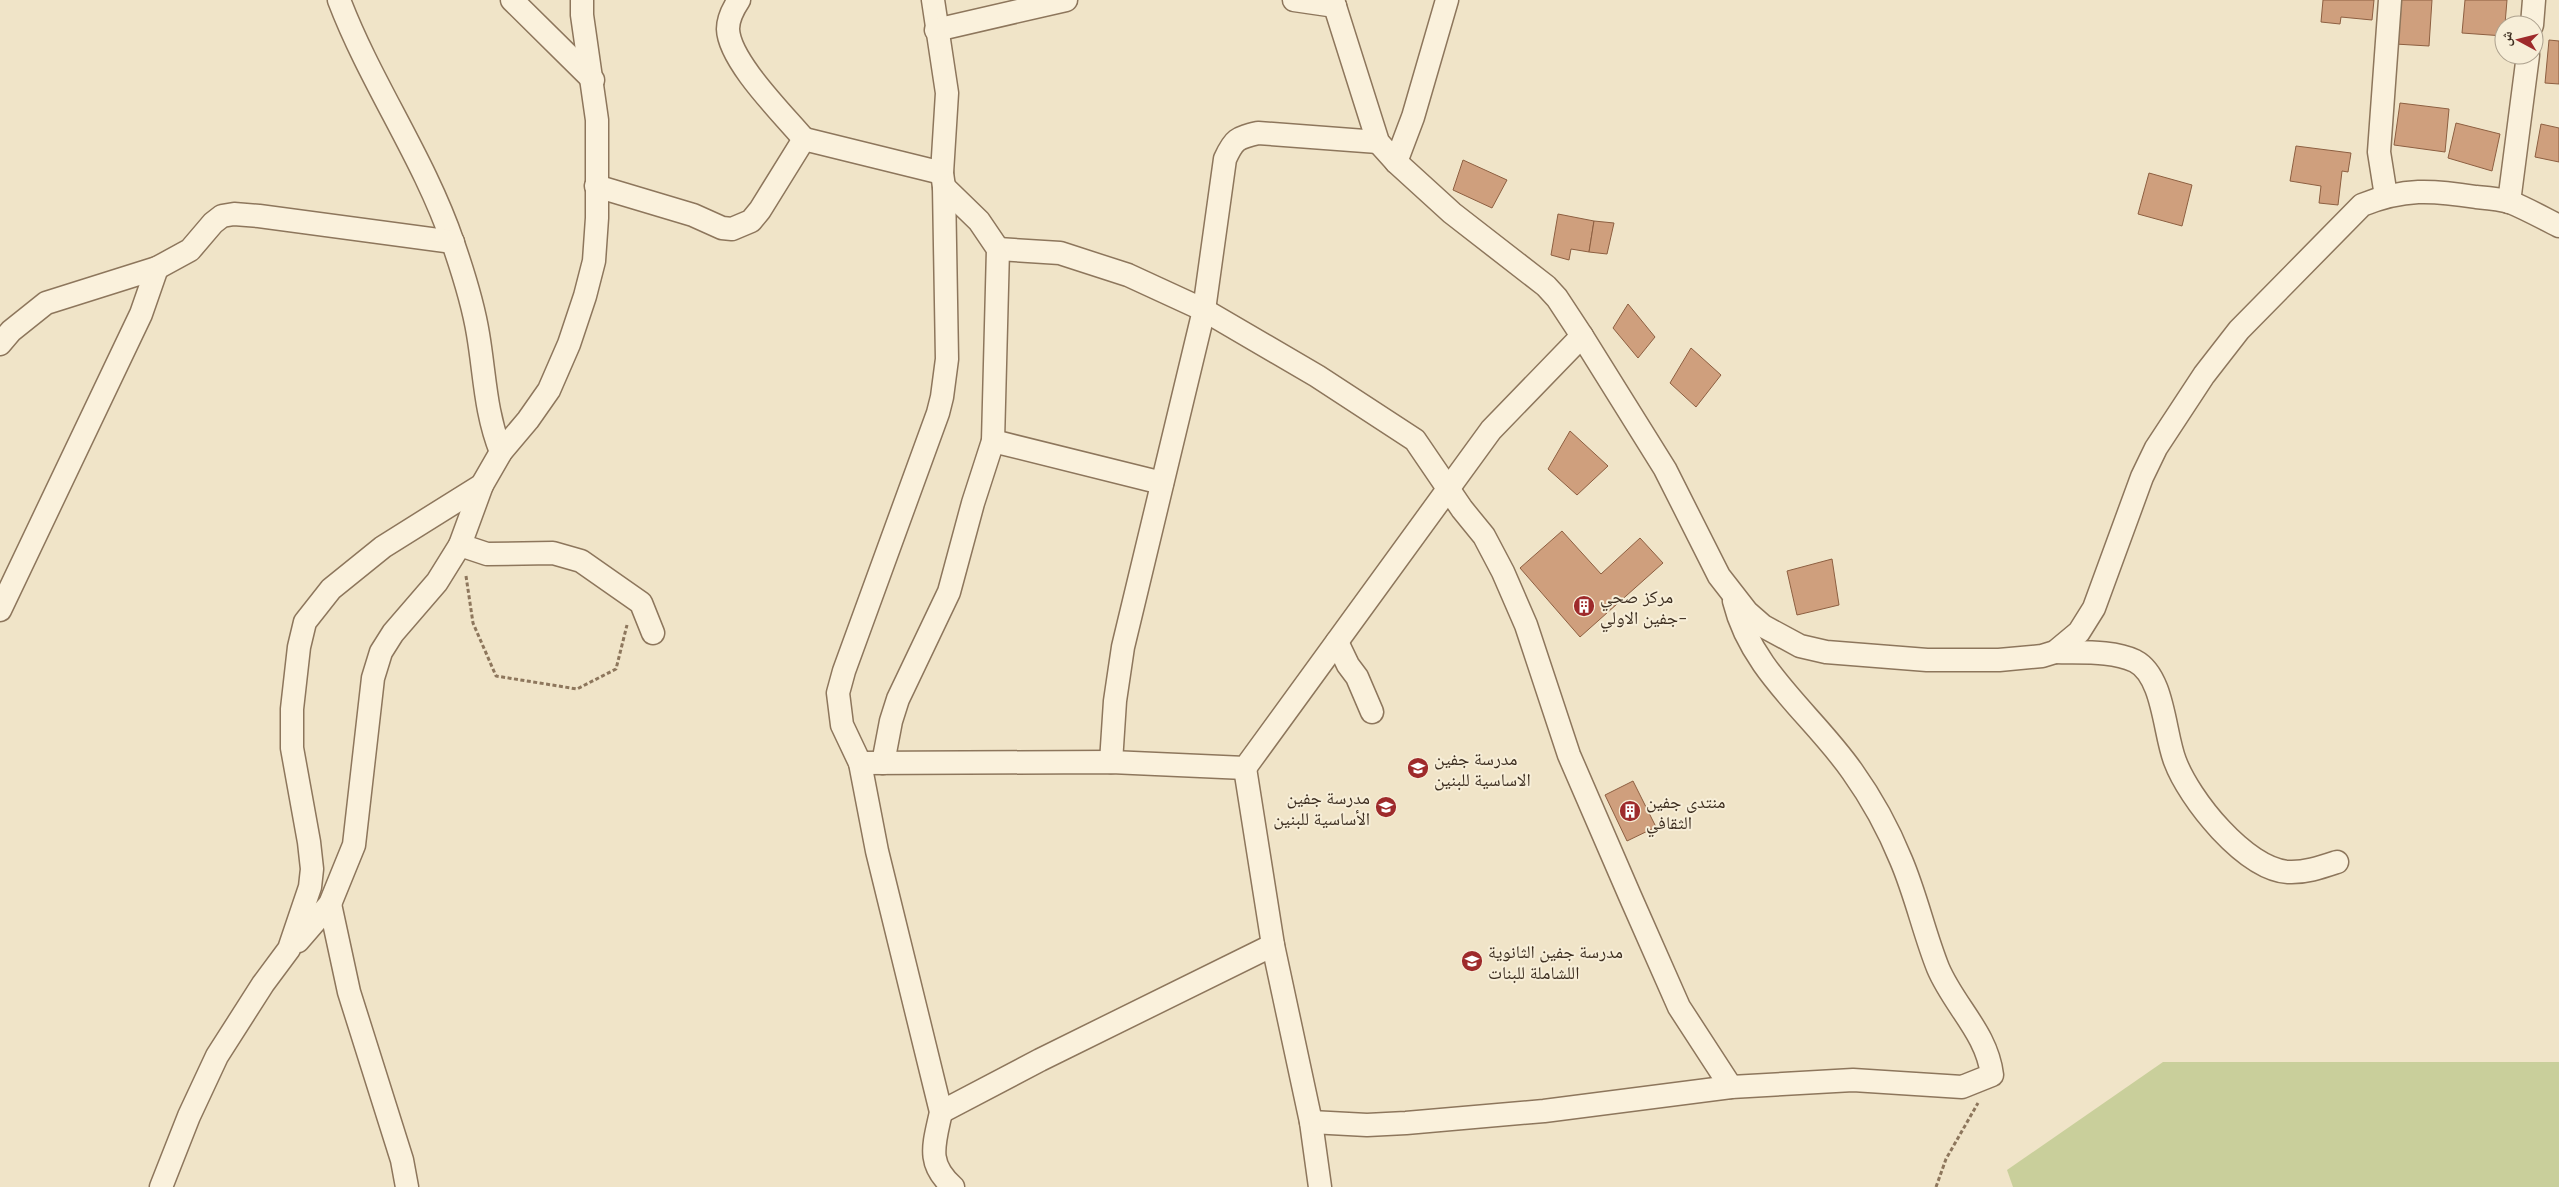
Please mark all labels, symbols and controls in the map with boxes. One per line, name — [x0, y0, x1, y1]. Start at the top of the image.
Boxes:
north arrow — [2494, 15, 2544, 65]
text: ش — [2495, 30, 2516, 47]
place label: مركز صحي جفين الاولي- — [1600, 584, 1687, 633]
building icon: مركز صحي جفين الاولي- — [1572, 594, 1596, 618]
place label: مدرسة جفين الاساسية للبنين — [1434, 746, 1531, 791]
school or university icon: مدرسة جفين الاساسية للبنين — [1406, 756, 1430, 780]
place label: مدرسة جفين الأساسية للبنين — [1273, 785, 1370, 830]
place label: منتدى جفين الثقافي — [1646, 789, 1726, 838]
school or university icon: مدرسة جفين الأساسية للبنين — [1374, 795, 1398, 819]
building icon: منتدى جفين الثقافي — [1618, 799, 1642, 823]
place label: مدرسة جفين الثانوية اللشاملة للبنات — [1488, 939, 1623, 984]
school or university icon: مدرسة جفين الثانوية اللشاملة للبنات — [1460, 949, 1484, 973]

